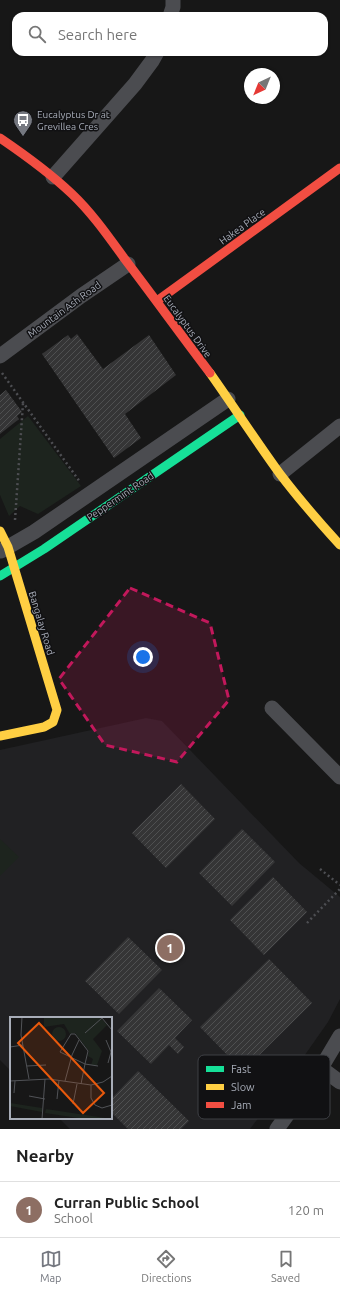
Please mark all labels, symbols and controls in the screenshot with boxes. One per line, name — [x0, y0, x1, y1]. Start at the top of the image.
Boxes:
search box — [12, 12, 328, 56]
icon: search — [26, 23, 48, 45]
text: Search here — [58, 26, 137, 43]
north arrow — [244, 68, 280, 104]
bus stop icon: Eucalyptus Dr at Grevillea Cres — [12, 109, 34, 137]
place label: Eucalyptus Dr at Grevillea Cres — [37, 109, 110, 132]
street label: Hakea Place — [217, 206, 267, 247]
street label: Mountain Ash Road — [26, 279, 103, 340]
street label: Eucalyptus Drive — [161, 293, 214, 360]
street label: Peppermint Road — [85, 470, 156, 523]
street label: Bangalay Road — [27, 590, 56, 656]
your location — [133, 647, 153, 667]
pin: 1 — [157, 933, 183, 963]
inset map — [10, 1017, 112, 1119]
legend — [198, 1055, 330, 1119]
text: Fast — [231, 1063, 252, 1075]
text: Slow — [231, 1081, 255, 1093]
text: Jam — [231, 1099, 252, 1111]
text: Nearby — [16, 1146, 74, 1165]
text: Curran Public School — [54, 1194, 199, 1211]
text: 1 — [25, 1203, 33, 1217]
text: 120 m — [288, 1203, 324, 1217]
text: School — [54, 1211, 93, 1225]
tab: Map — [40, 1248, 62, 1284]
tab: Directions — [141, 1248, 191, 1284]
tab: Saved — [271, 1248, 300, 1284]

